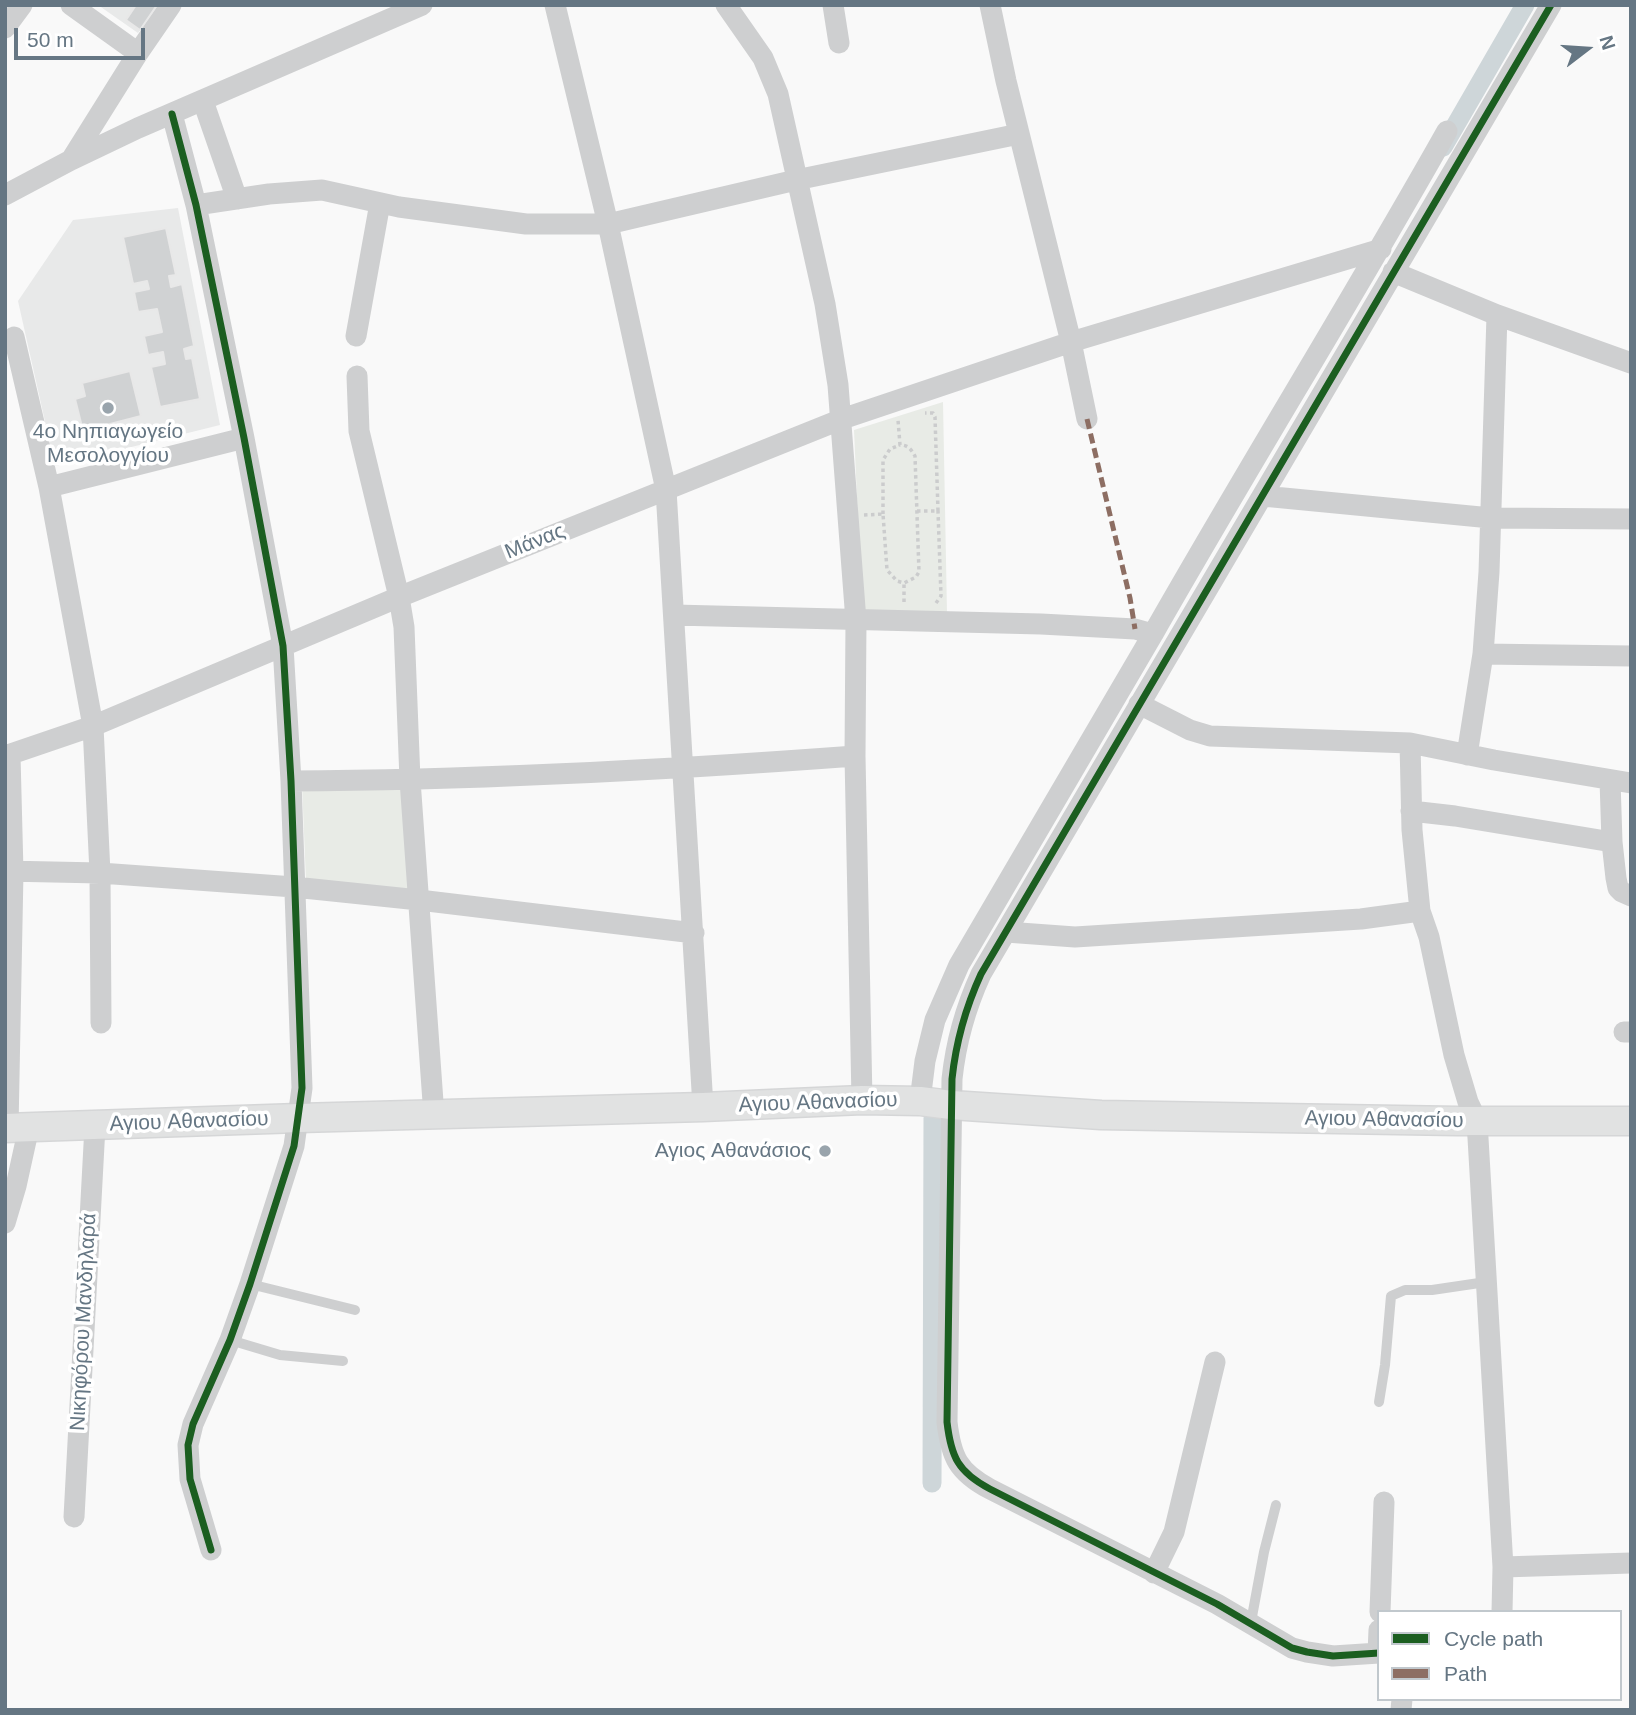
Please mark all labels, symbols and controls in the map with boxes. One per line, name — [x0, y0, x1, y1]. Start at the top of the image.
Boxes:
scale bar — [18, 14, 149, 58]
north arrow — [1552, 14, 1622, 84]
text: 50 m — [27, 28, 74, 51]
text: N — [1596, 33, 1620, 52]
marker: 4ο Νηπιαγωγείο Μεσολογγίου — [100, 400, 116, 416]
place label: 4ο Νηπιαγωγείο Μεσολογγίου — [33, 419, 183, 469]
street label: Μάνας — [501, 519, 569, 565]
street label: Αγιου Αθανασίου — [738, 1088, 898, 1118]
street label: Αγιου Αθανασίου — [1304, 1106, 1464, 1134]
street label: Αγιου Αθανασίου — [109, 1107, 269, 1137]
place label: Αγιος Αθανάσιος — [655, 1138, 811, 1164]
marker: Αγιος Αθανάσιος — [817, 1143, 833, 1159]
street label: Νικηφόρου Μανδηλαρά — [66, 1212, 102, 1432]
legend — [1377, 1610, 1622, 1701]
text: Cycle path — [1444, 1627, 1543, 1650]
text: Path — [1444, 1662, 1487, 1685]

